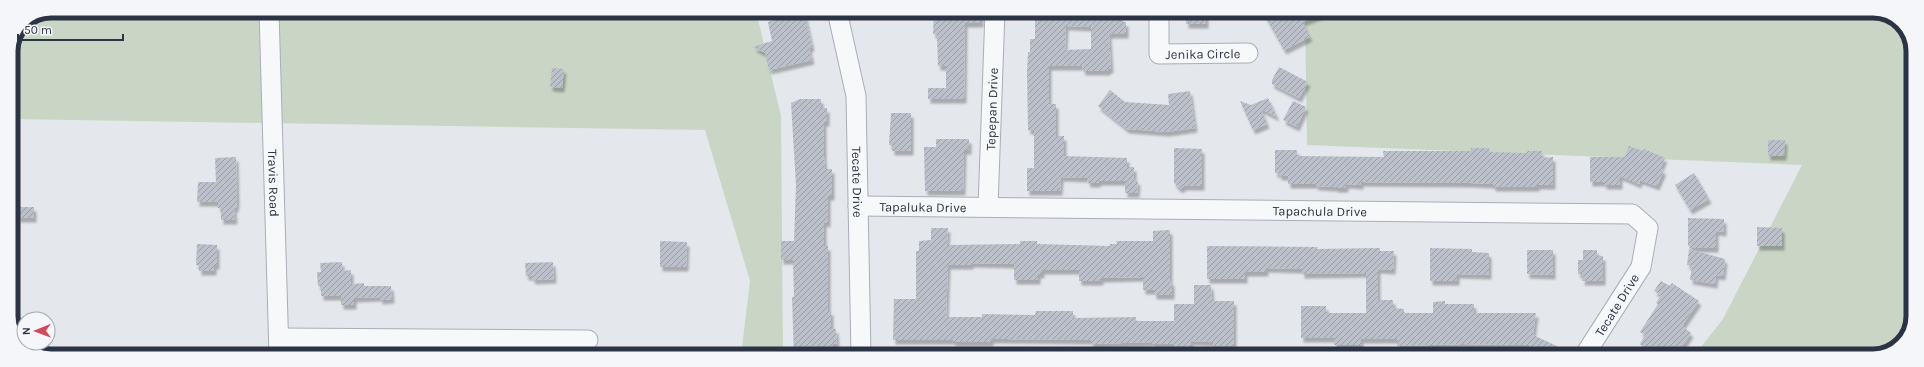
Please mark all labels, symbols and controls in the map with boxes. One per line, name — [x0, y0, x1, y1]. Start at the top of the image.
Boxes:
scale bar — [18, 16, 123, 42]
text: 50 m — [24, 23, 52, 37]
street label: Jenika Circle — [1165, 46, 1241, 61]
street label: Tepepan Drive — [983, 67, 1000, 151]
street label: Tecate Drive — [849, 146, 866, 218]
street label: Travis Road — [266, 149, 282, 217]
street label: Tapaluka Drive — [879, 199, 967, 215]
street label: Tapachula Drive — [1273, 203, 1367, 219]
street label: Tecate Drive — [1592, 271, 1642, 339]
north arrow — [16, 311, 56, 351]
text: N — [20, 327, 33, 335]

